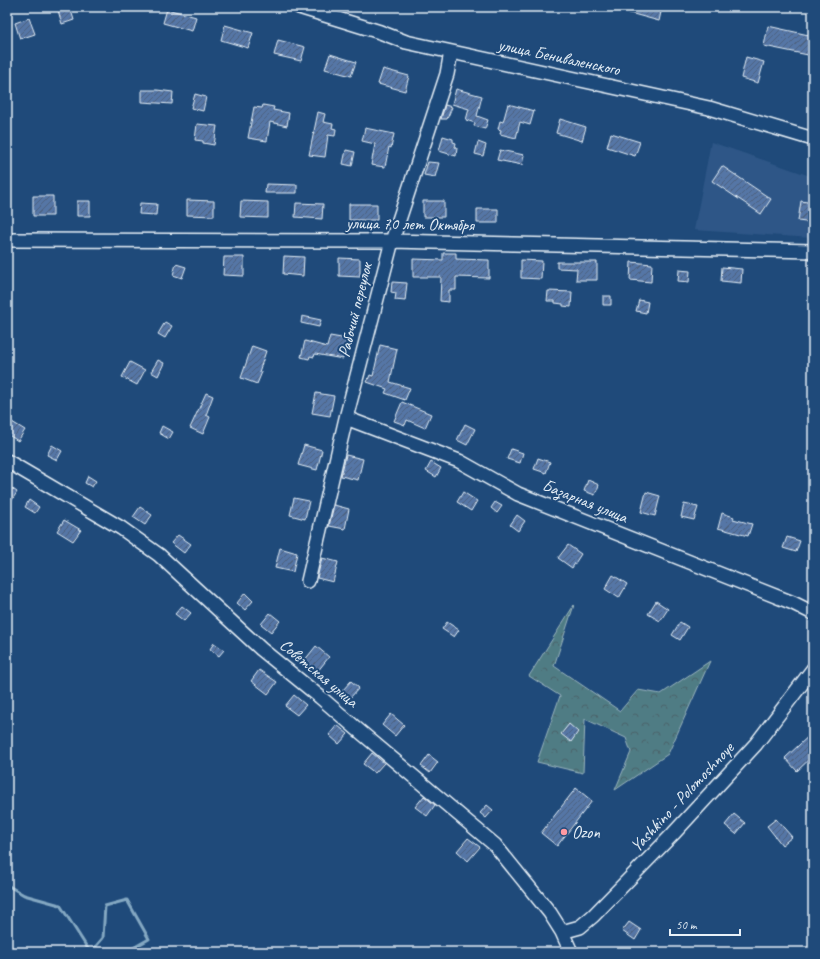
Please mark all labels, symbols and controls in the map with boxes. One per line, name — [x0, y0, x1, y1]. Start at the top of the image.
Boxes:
street label: улица Бениваленского — [495, 34, 623, 80]
street label: улица 70 лет Октября — [345, 212, 475, 236]
street label: Рабочий переулок — [333, 259, 377, 359]
street label: Базарная улица — [539, 474, 632, 529]
street label: Советская улица — [276, 634, 364, 713]
street label: Yashkino - Polomoshnoye — [626, 737, 739, 856]
place label: Ozon — [572, 822, 600, 843]
marker: Ozon — [559, 827, 569, 837]
scale bar — [670, 911, 740, 937]
text: 50 m — [676, 917, 698, 933]

